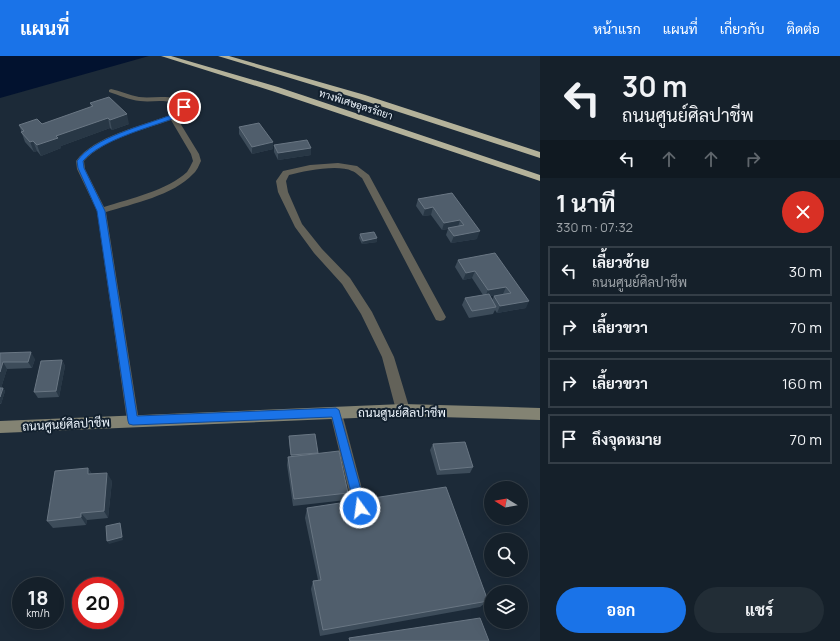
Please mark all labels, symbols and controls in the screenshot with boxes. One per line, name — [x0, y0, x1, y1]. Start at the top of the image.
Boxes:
text: แผนที่ — [20, 15, 69, 41]
text: หน้าแรก — [593, 19, 641, 38]
text: แผนที่ — [663, 19, 698, 38]
text: เกี่ยวกับ — [720, 19, 764, 38]
text: ติดต่อ — [786, 19, 820, 38]
text: 30 m — [622, 67, 687, 105]
icon: left — [556, 72, 608, 124]
street label: ทางพิเศษอุดรรัถยา — [317, 85, 395, 124]
pin — [167, 90, 201, 124]
icon: arrive — [173, 96, 195, 118]
text: ถนนศูนย์ศิลปาชีพ — [622, 103, 754, 127]
icon: left — [616, 148, 638, 170]
icon: ahead — [658, 148, 680, 170]
icon: ahead — [700, 148, 722, 170]
icon: right — [742, 148, 764, 170]
text: 1 นาที — [556, 186, 615, 219]
button: close — [782, 191, 824, 233]
text: 330 m · 07:32 — [556, 218, 633, 236]
text: เลี้ยวซ้าย — [592, 252, 649, 273]
icon: left — [558, 260, 580, 282]
text: 30 m — [789, 261, 822, 282]
text: ถนนศูนย์ศิลปาชีพ — [592, 273, 687, 291]
icon: right — [558, 316, 580, 338]
text: เลี้ยวขวา — [592, 317, 648, 338]
text: 70 m — [790, 317, 822, 338]
icon: right — [558, 372, 580, 394]
text: เลี้ยวขวา — [592, 373, 648, 394]
text: 160 m — [782, 373, 822, 394]
street label: ถนนศูนย์ศิลปาชีพ — [358, 404, 446, 421]
street label: ถนนศูนย์ศิลปาชีพ — [22, 413, 110, 435]
icon: arrive — [558, 428, 580, 450]
text: ถึงจุดหมาย — [592, 429, 662, 450]
text: 70 m — [790, 429, 822, 450]
north arrow — [484, 481, 528, 525]
map controls — [484, 481, 528, 629]
position arrow — [339, 487, 381, 529]
button: search — [484, 533, 528, 577]
speed limit sign: 20 — [72, 577, 124, 629]
text: 18 — [27, 584, 49, 611]
button: layers — [484, 585, 528, 629]
button: ออก — [556, 587, 686, 633]
button: แชร์ — [694, 587, 824, 633]
text: km/h — [26, 606, 50, 620]

